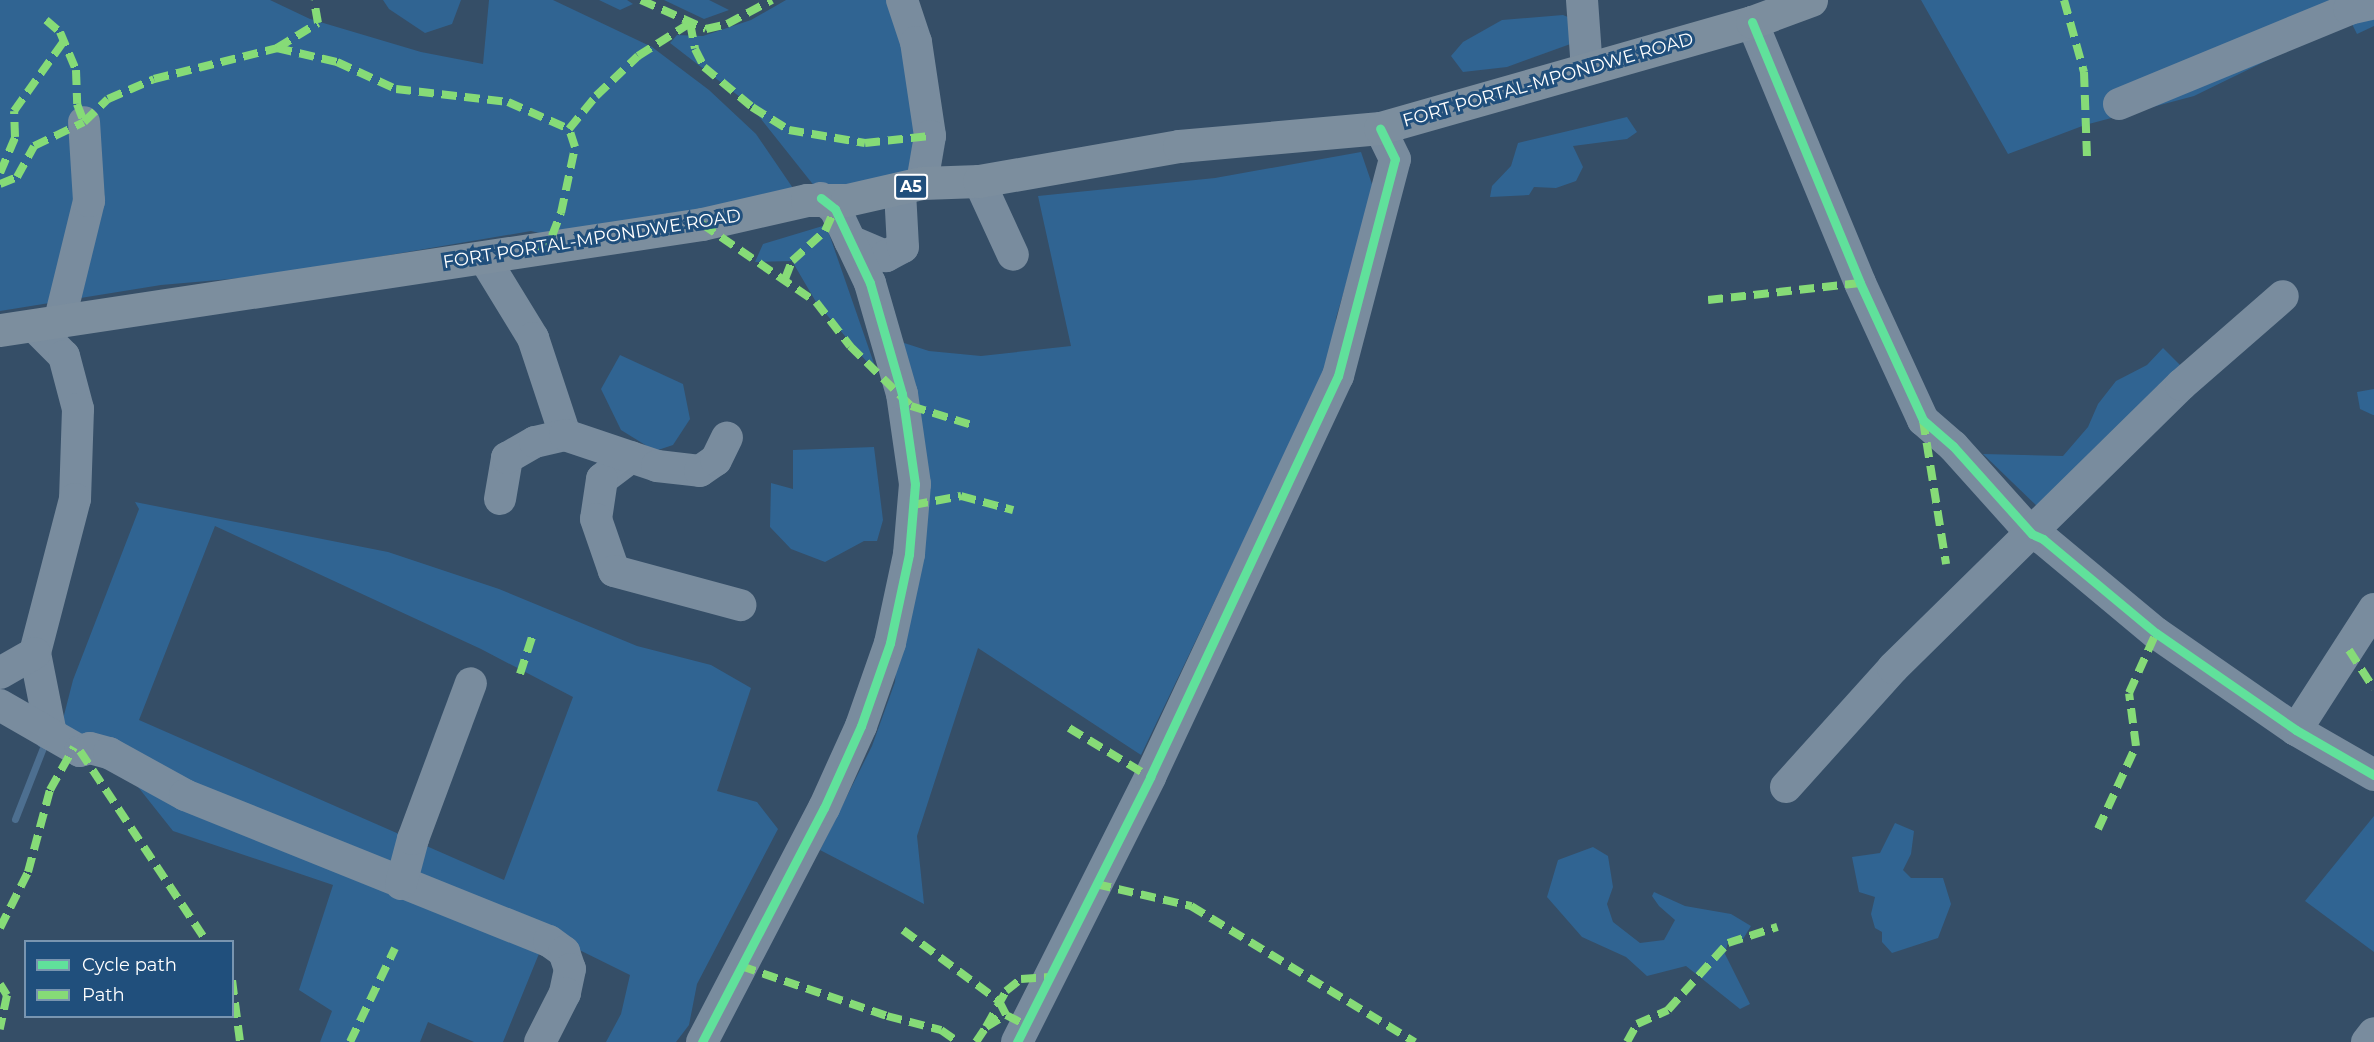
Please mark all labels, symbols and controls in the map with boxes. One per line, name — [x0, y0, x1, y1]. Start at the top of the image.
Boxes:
street label: FORT PORTAL-MPONDWE ROAD — [1400, 28, 1696, 132]
road number: A5 — [893, 174, 929, 200]
street label: FORT PORTAL-MPONDWE ROAD — [441, 205, 743, 273]
legend — [24, 940, 234, 1018]
text: Cycle path — [82, 954, 177, 976]
text: Path — [82, 984, 125, 1006]

